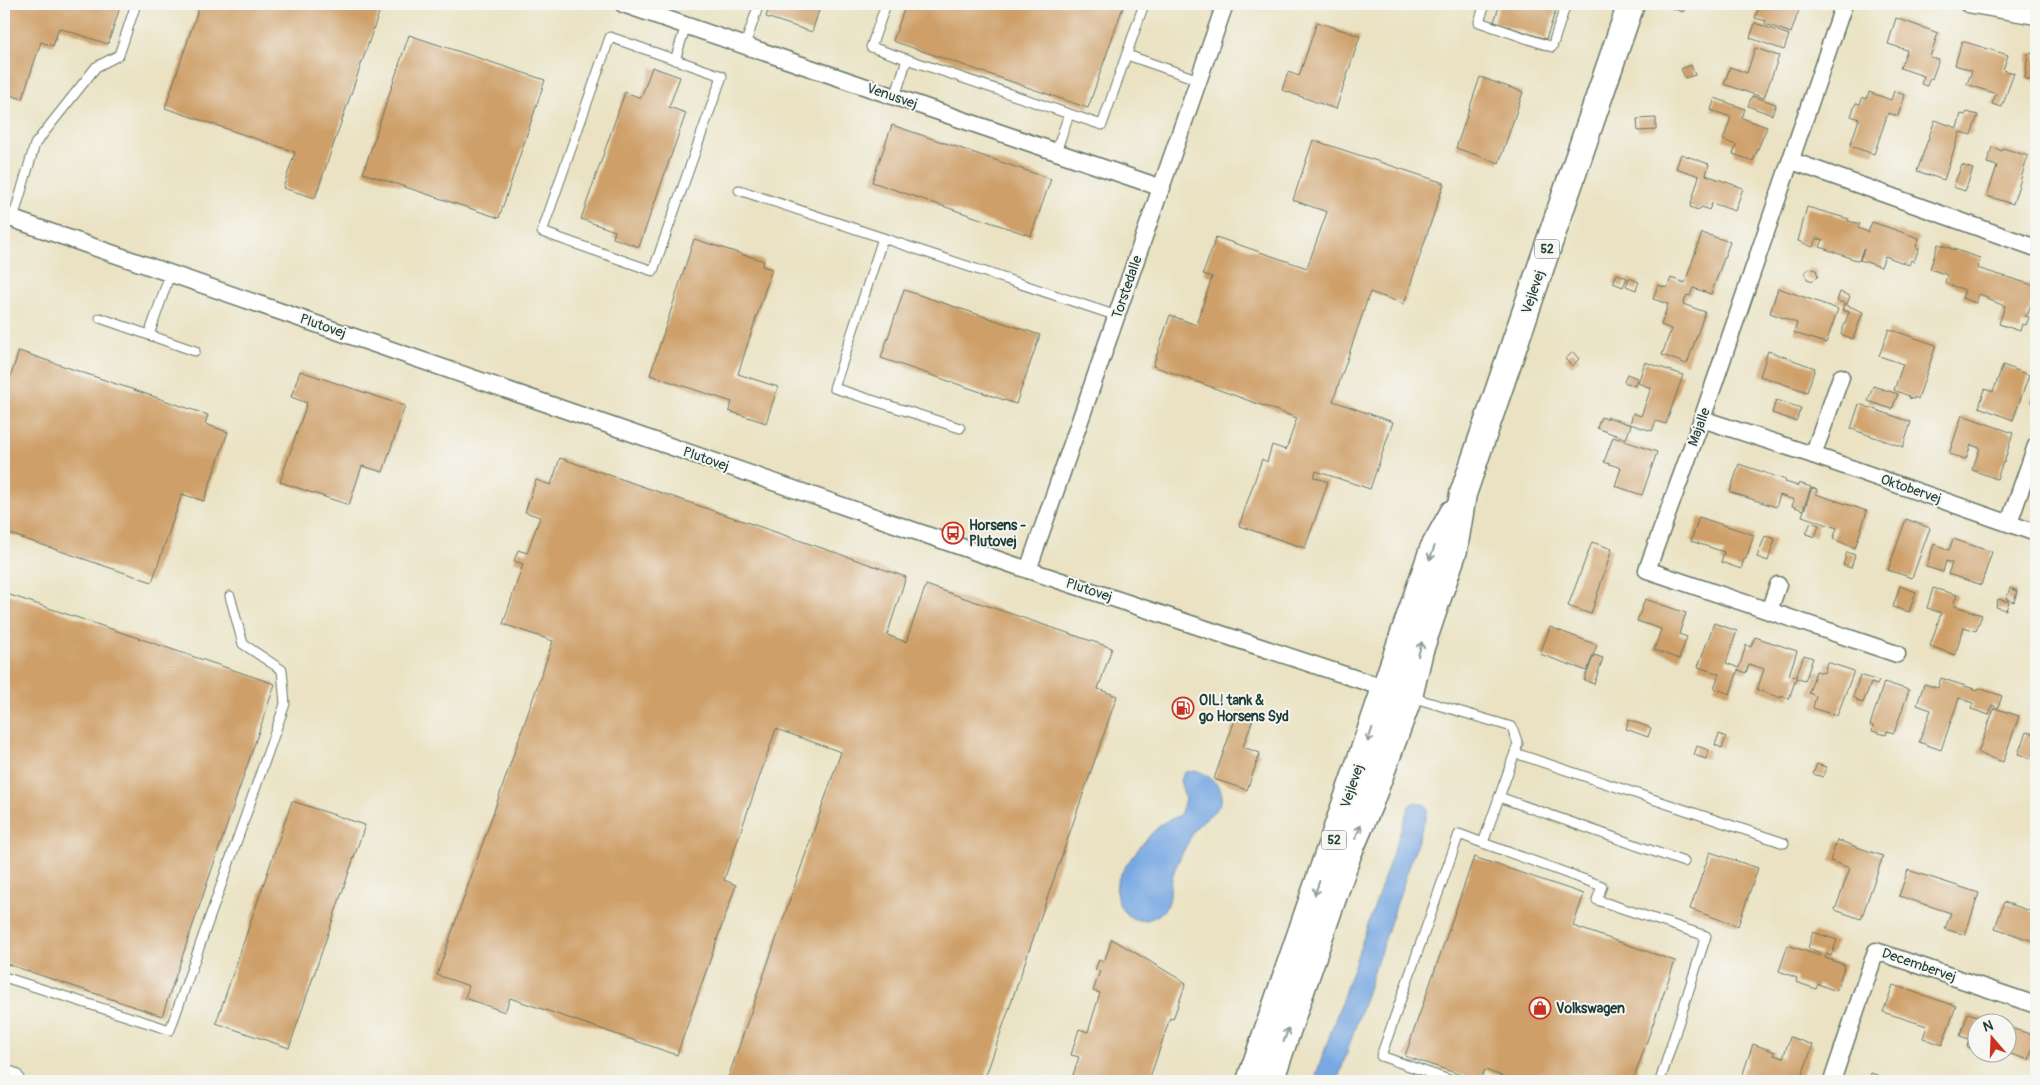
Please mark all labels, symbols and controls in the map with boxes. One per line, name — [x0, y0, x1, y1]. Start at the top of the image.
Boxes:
street label: Venusvej — [864, 79, 920, 113]
road number: 52 — [1534, 240, 1560, 258]
street label: Torstedalle — [1108, 253, 1146, 321]
street label: Vejlevej — [1518, 268, 1548, 316]
street label: Plutovej — [298, 310, 348, 342]
street label: Majalle — [1684, 405, 1714, 449]
street label: Plutovej — [681, 443, 731, 475]
street label: Oktobervej — [1878, 471, 1944, 507]
place label: Horsens - Plutovej — [969, 517, 1026, 550]
bus stop icon: Horsens - Plutovej — [941, 521, 965, 545]
one-way arrow — [1427, 545, 1436, 560]
street label: Plutovej — [1064, 575, 1114, 605]
one-way arrow — [1416, 642, 1426, 658]
place label: OIL! tank & go Horsens Syd — [1199, 692, 1289, 725]
fuel station icon: OIL! tank & go Horsens Syd — [1171, 696, 1195, 720]
one-way arrow — [1365, 726, 1374, 742]
street label: Vejlevej — [1337, 762, 1367, 810]
one-way arrow — [1353, 825, 1363, 840]
road number: 52 — [1322, 830, 1346, 850]
one-way arrow — [1312, 880, 1321, 895]
street label: Decembervej — [1880, 944, 1958, 986]
shop icon: Volkswagen — [1528, 996, 1552, 1020]
place label: Volkswagen — [1556, 1000, 1625, 1017]
north arrow — [1968, 1012, 2018, 1062]
text: N — [1981, 1017, 1995, 1036]
one-way arrow — [1282, 1028, 1291, 1043]

